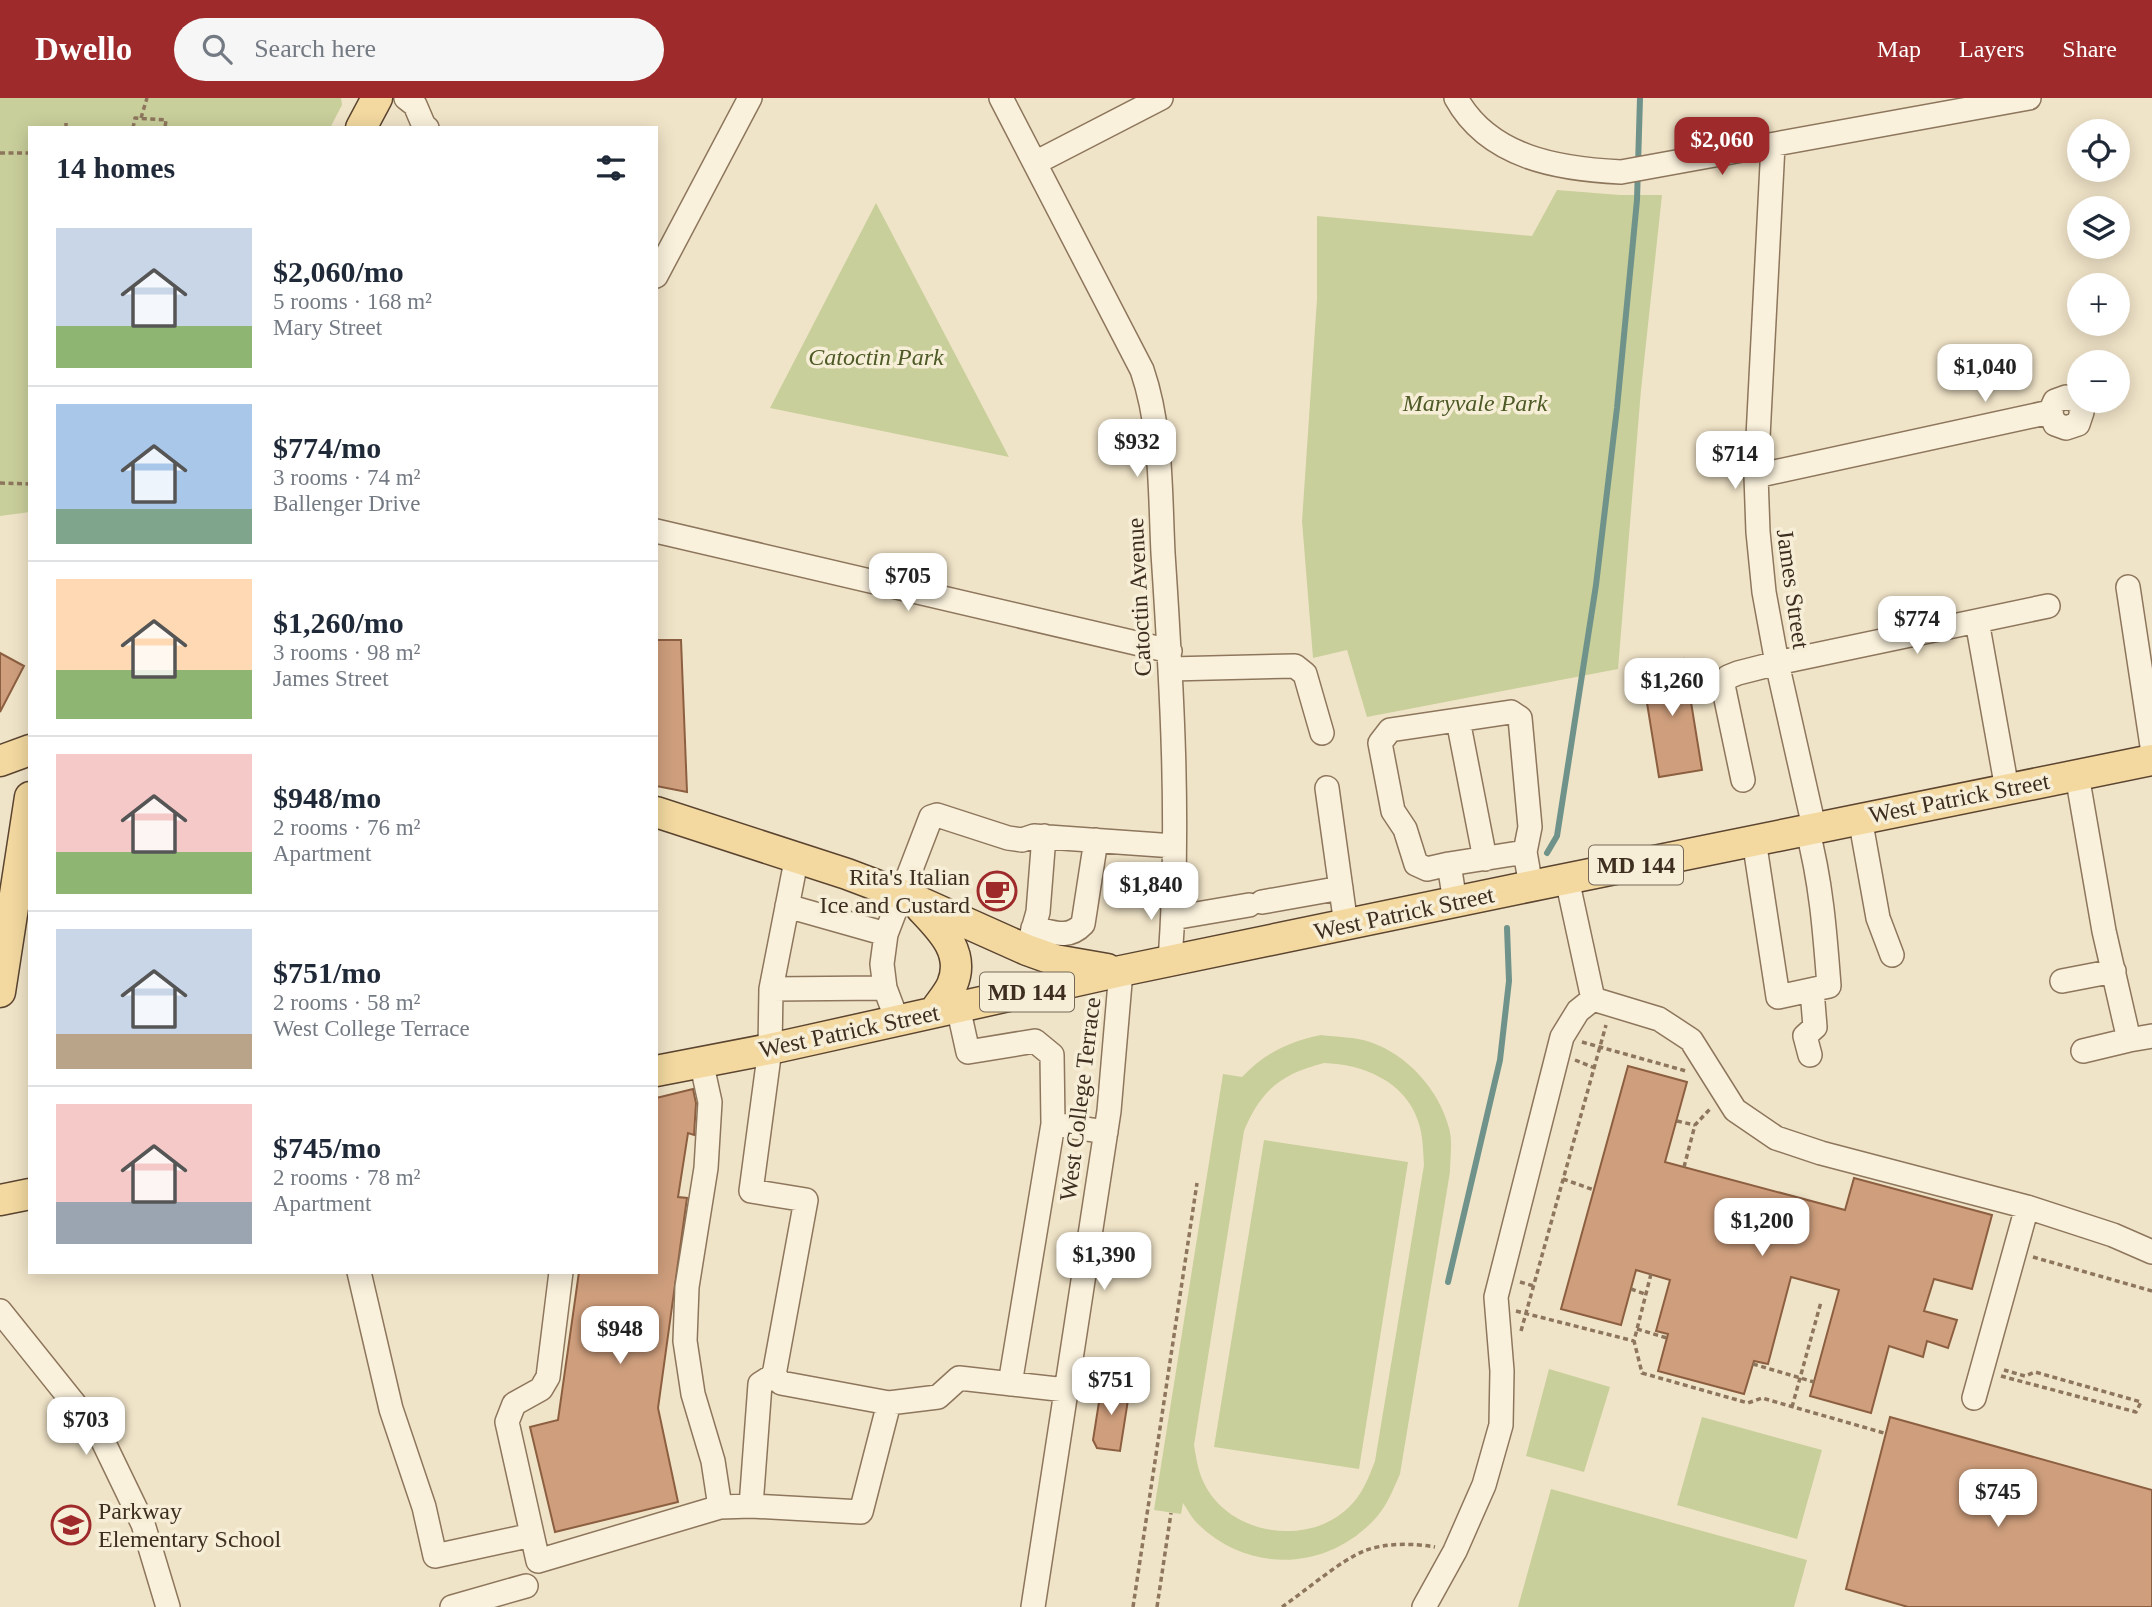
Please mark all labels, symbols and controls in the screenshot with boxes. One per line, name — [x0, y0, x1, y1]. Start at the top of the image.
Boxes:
search box — [174, 18, 664, 81]
icon: search — [198, 30, 236, 68]
text: Dwello — [35, 31, 132, 67]
text: Search here — [254, 34, 376, 63]
text: Map — [1877, 36, 1921, 62]
text: Layers — [1959, 36, 2024, 62]
text: Share — [2062, 36, 2117, 62]
pin: $2,060 — [1665, 118, 1779, 177]
map controls — [2067, 119, 2130, 413]
button: locate — [2067, 119, 2130, 182]
text: $2,060 — [1690, 127, 1754, 152]
icon: filters — [592, 149, 630, 187]
text: 14 homes — [56, 151, 175, 184]
button: layers — [2067, 196, 2130, 259]
text: $2,060/mo — [273, 255, 404, 288]
icon: home — [112, 256, 196, 340]
button: + — [2067, 273, 2130, 336]
text: 5 rooms · 168 m² — [273, 289, 432, 314]
text: Mary Street — [273, 315, 382, 340]
park label: Catoctin Park — [808, 344, 944, 370]
pin: $1,040 — [1928, 344, 2042, 404]
button: − — [2067, 350, 2130, 413]
text: $1,040 — [1953, 354, 2017, 379]
park label: Maryvale Park — [1402, 390, 1548, 416]
pin: $932 — [1096, 420, 1178, 479]
text: $932 — [1114, 429, 1160, 454]
text: $774/mo — [273, 431, 381, 464]
icon: home — [112, 432, 196, 516]
pin: $714 — [1694, 432, 1776, 491]
text: $714 — [1712, 441, 1758, 466]
text: 3 rooms · 74 m² — [273, 465, 420, 490]
text: Ballenger Drive — [273, 491, 421, 516]
street label: Catoctin Avenue — [1122, 517, 1156, 677]
street label: James Street — [1772, 527, 1814, 651]
pin: $705 — [867, 554, 949, 613]
text: $705 — [885, 563, 931, 588]
pin: $774 — [1876, 596, 1958, 656]
text: $1,260/mo — [273, 606, 404, 639]
text: $774 — [1894, 606, 1940, 631]
icon: home — [112, 607, 196, 691]
text: 3 rooms · 98 m² — [273, 640, 420, 665]
pin: $1,260 — [1615, 658, 1729, 718]
text: James Street — [273, 666, 389, 691]
text: $1,260 — [1640, 668, 1704, 693]
street label: West Patrick Street — [1867, 768, 2052, 828]
text: $948/mo — [273, 781, 381, 814]
icon: home — [112, 782, 196, 866]
text: 2 rooms · 76 m² — [273, 815, 420, 840]
text: Apartment — [273, 841, 371, 866]
road number: MD 144 — [1589, 846, 1683, 884]
pin: $1,840 — [1094, 862, 1208, 922]
place label: Rita's Italian Ice and Custard — [819, 864, 970, 918]
cafe icon: Rita's Italian Ice and Custard — [976, 870, 1018, 912]
text: $1,840 — [1119, 872, 1183, 897]
street label: West Patrick Street — [1312, 881, 1497, 945]
text: $751/mo — [273, 956, 381, 989]
icon: home — [112, 957, 196, 1041]
road number: MD 144 — [980, 972, 1074, 1012]
text: 2 rooms · 58 m² — [273, 990, 420, 1015]
street label: West College Terrace — [1055, 996, 1105, 1202]
street label: West Patrick Street — [757, 999, 942, 1063]
text: West College Terrace — [273, 1016, 470, 1041]
text: $745/mo — [273, 1131, 381, 1164]
icon: home — [112, 1132, 196, 1216]
text: 2 rooms · 78 m² — [273, 1165, 420, 1190]
text: Apartment — [273, 1191, 371, 1216]
pin: $1,200 — [1705, 1198, 1819, 1258]
text: $1,200 — [1730, 1208, 1794, 1233]
pin: $1,390 — [1047, 1232, 1161, 1292]
text: $1,390 — [1072, 1242, 1136, 1267]
pin: $948 — [579, 1306, 661, 1366]
text: $948 — [597, 1316, 643, 1341]
pin: $751 — [1070, 1358, 1152, 1417]
text: $751 — [1088, 1367, 1134, 1392]
pin: $703 — [45, 1398, 127, 1457]
text: $703 — [63, 1407, 109, 1432]
pin: $745 — [1957, 1470, 2039, 1529]
text: $745 — [1975, 1479, 2021, 1504]
place label: Parkway Elementary School — [98, 1498, 282, 1552]
school or university icon: Parkway Elementary School — [50, 1504, 92, 1546]

